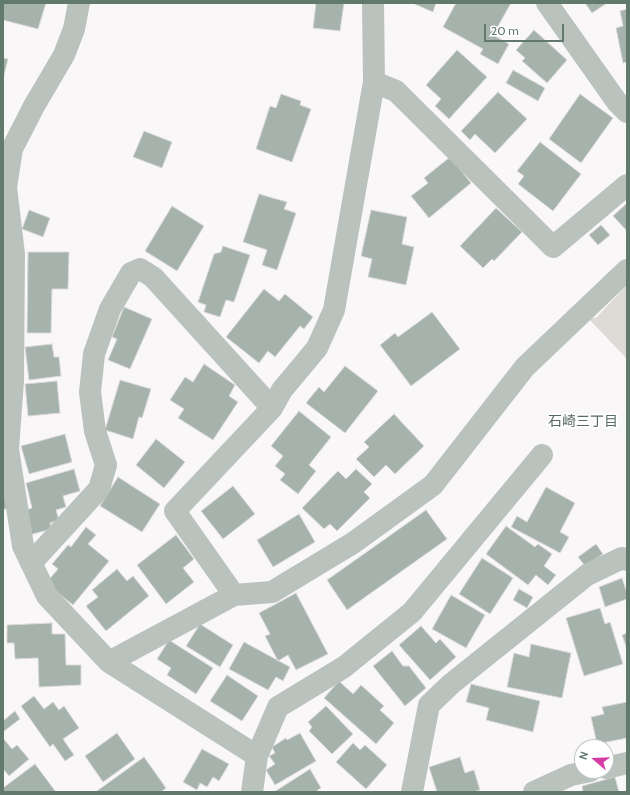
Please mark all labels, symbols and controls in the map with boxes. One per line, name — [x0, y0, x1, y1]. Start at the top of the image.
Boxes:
scale bar — [486, 16, 566, 42]
text: 20 m — [491, 23, 519, 38]
district label: 石崎三丁目 — [548, 414, 618, 430]
north arrow — [574, 739, 614, 779]
text: N — [576, 749, 591, 761]

